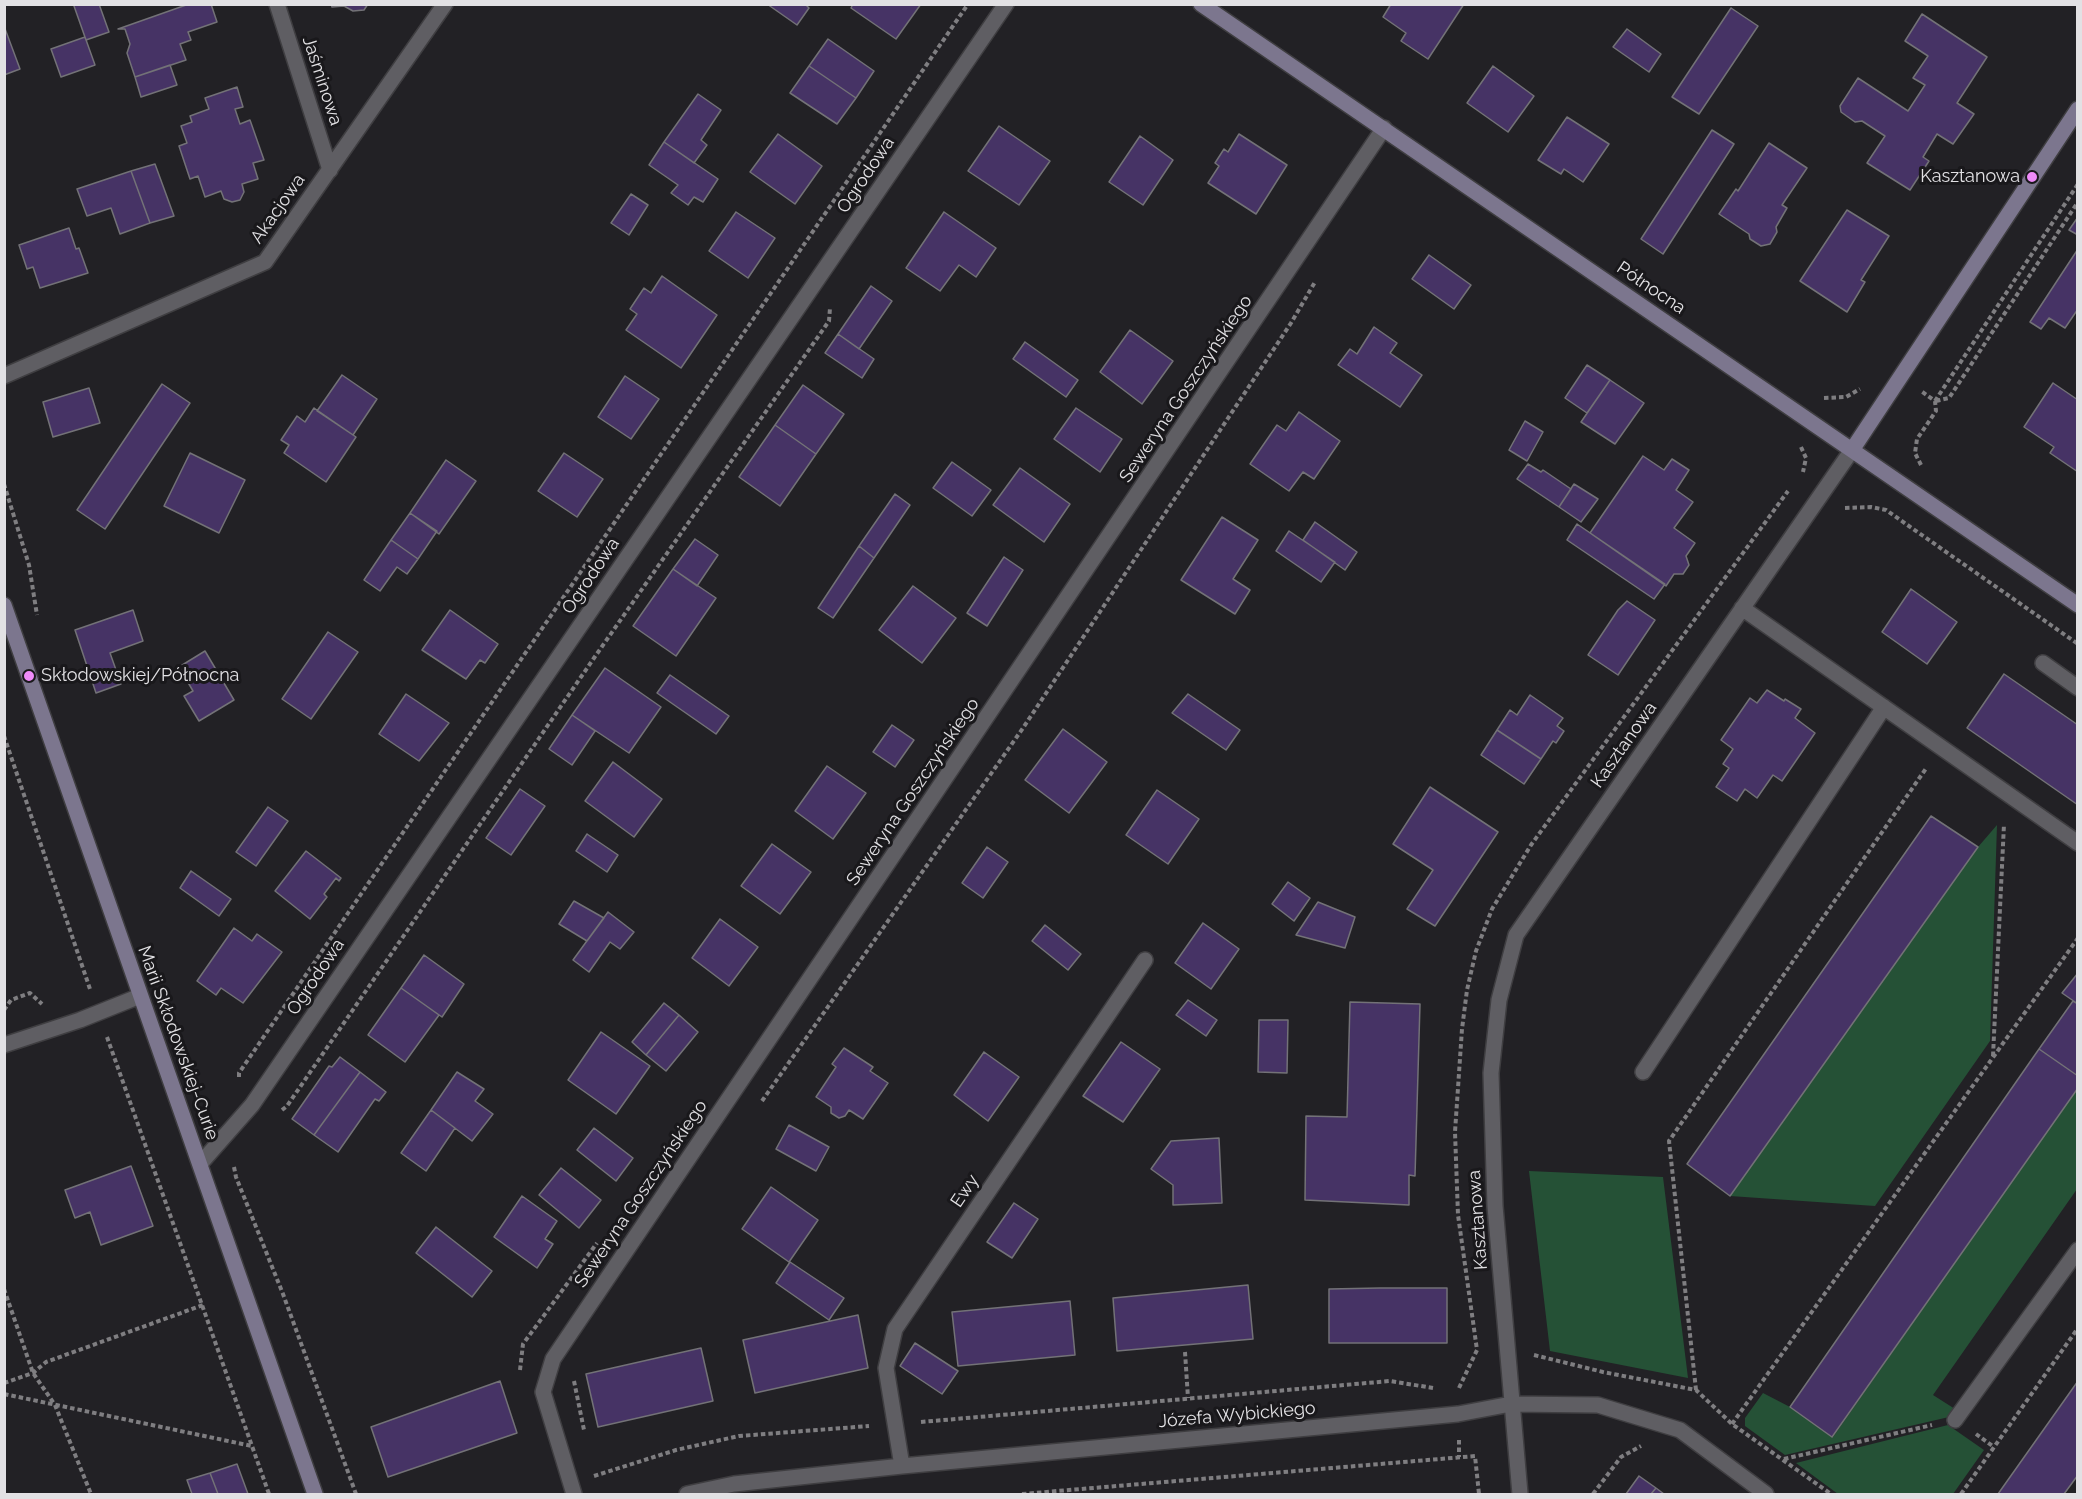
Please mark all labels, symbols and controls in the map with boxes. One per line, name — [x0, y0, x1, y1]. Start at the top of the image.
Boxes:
street label: Jaśminowa — [297, 34, 347, 128]
street label: Ogrodowa — [833, 133, 899, 217]
place label: Kasztanowa — [1920, 166, 2020, 188]
street label: Akacjowa — [246, 170, 310, 248]
marker: Kasztanowa — [2025, 170, 2039, 184]
street label: Północna — [1612, 257, 1690, 319]
street label: Seweryna Goszczyńskiego — [1115, 291, 1257, 487]
street label: Ogrodowa — [558, 534, 624, 618]
place label: Skłodowskiej/Północna — [41, 665, 239, 687]
marker: Skłodowskiej/Północna — [22, 669, 36, 683]
street label: Seweryna Goszczyńskiego — [842, 694, 984, 890]
street label: Kasztanowa — [1587, 698, 1661, 792]
street label: Ogrodowa — [283, 935, 349, 1019]
street label: Marii Skłodowskiej-Curie — [133, 943, 223, 1143]
street label: Seweryna Goszczyńskiego — [570, 1096, 712, 1292]
street label: Kasztanowa — [1464, 1169, 1492, 1271]
street label: Ewy — [946, 1170, 984, 1212]
street label: Józefa Wybickiego — [1158, 1397, 1316, 1433]

